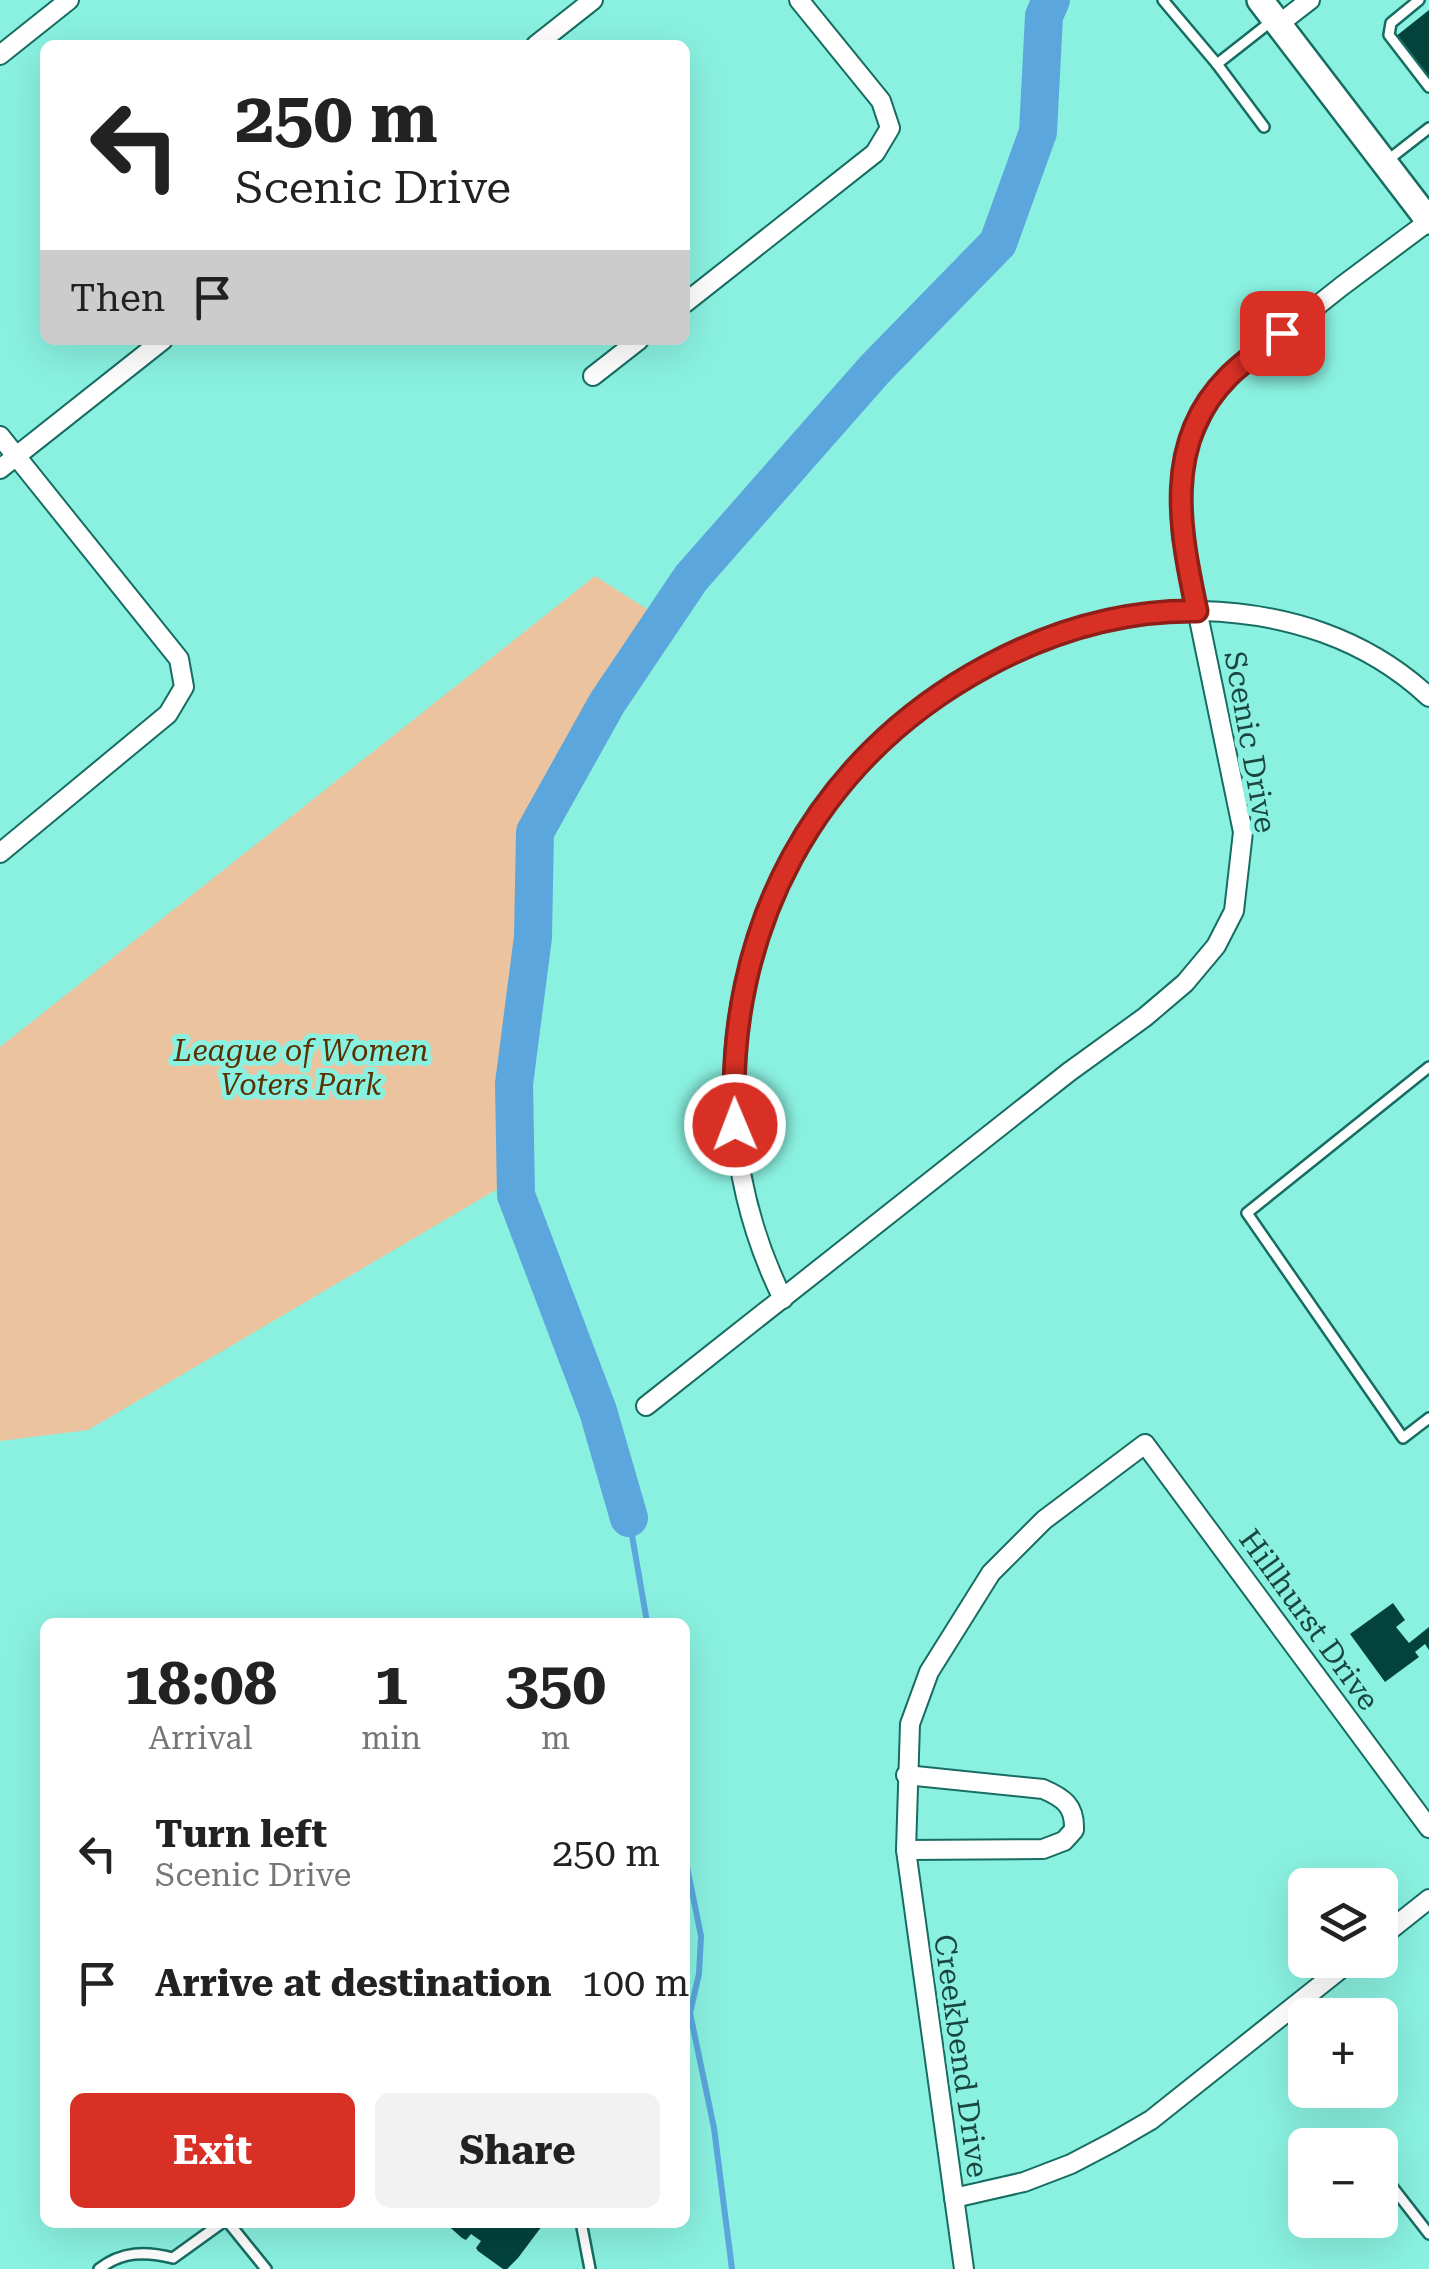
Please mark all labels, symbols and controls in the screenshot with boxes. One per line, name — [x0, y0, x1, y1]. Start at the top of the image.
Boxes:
text: 250 m — [235, 77, 438, 159]
icon: left — [70, 80, 200, 210]
text: Scenic Drive — [235, 161, 511, 214]
icon: arrive — [185, 270, 240, 325]
text: Then — [70, 276, 165, 320]
pin — [1240, 291, 1325, 376]
icon: arrive — [1255, 306, 1310, 361]
street label: Scenic Drive — [1217, 648, 1284, 836]
park label: League of Women Voters Park — [173, 1033, 428, 1102]
position arrow — [683, 1073, 787, 1177]
street label: Hillhurst Drive — [1232, 1523, 1387, 1717]
text: 18:08 — [124, 1648, 277, 1719]
text: 1 — [374, 1648, 408, 1719]
text: 350 — [505, 1648, 606, 1719]
text: Arrival — [149, 1719, 253, 1757]
text: min — [361, 1719, 421, 1757]
text: m — [541, 1719, 570, 1757]
text: Turn left — [155, 1812, 327, 1856]
icon: left — [70, 1826, 125, 1881]
text: 250 m — [552, 1831, 660, 1875]
text: Scenic Drive — [155, 1856, 351, 1894]
map controls — [1288, 1868, 1398, 2238]
button: layers — [1288, 1868, 1398, 1978]
street label: Creekbend Drive — [927, 1932, 996, 2180]
icon: arrive — [70, 1956, 125, 2011]
text: Arrive at destination — [155, 1961, 551, 2005]
text: 100 m — [581, 1961, 690, 2005]
button: + — [1288, 1998, 1398, 2108]
button: Exit — [70, 2093, 355, 2208]
button: Share — [375, 2093, 660, 2208]
button: − — [1288, 2128, 1398, 2238]

